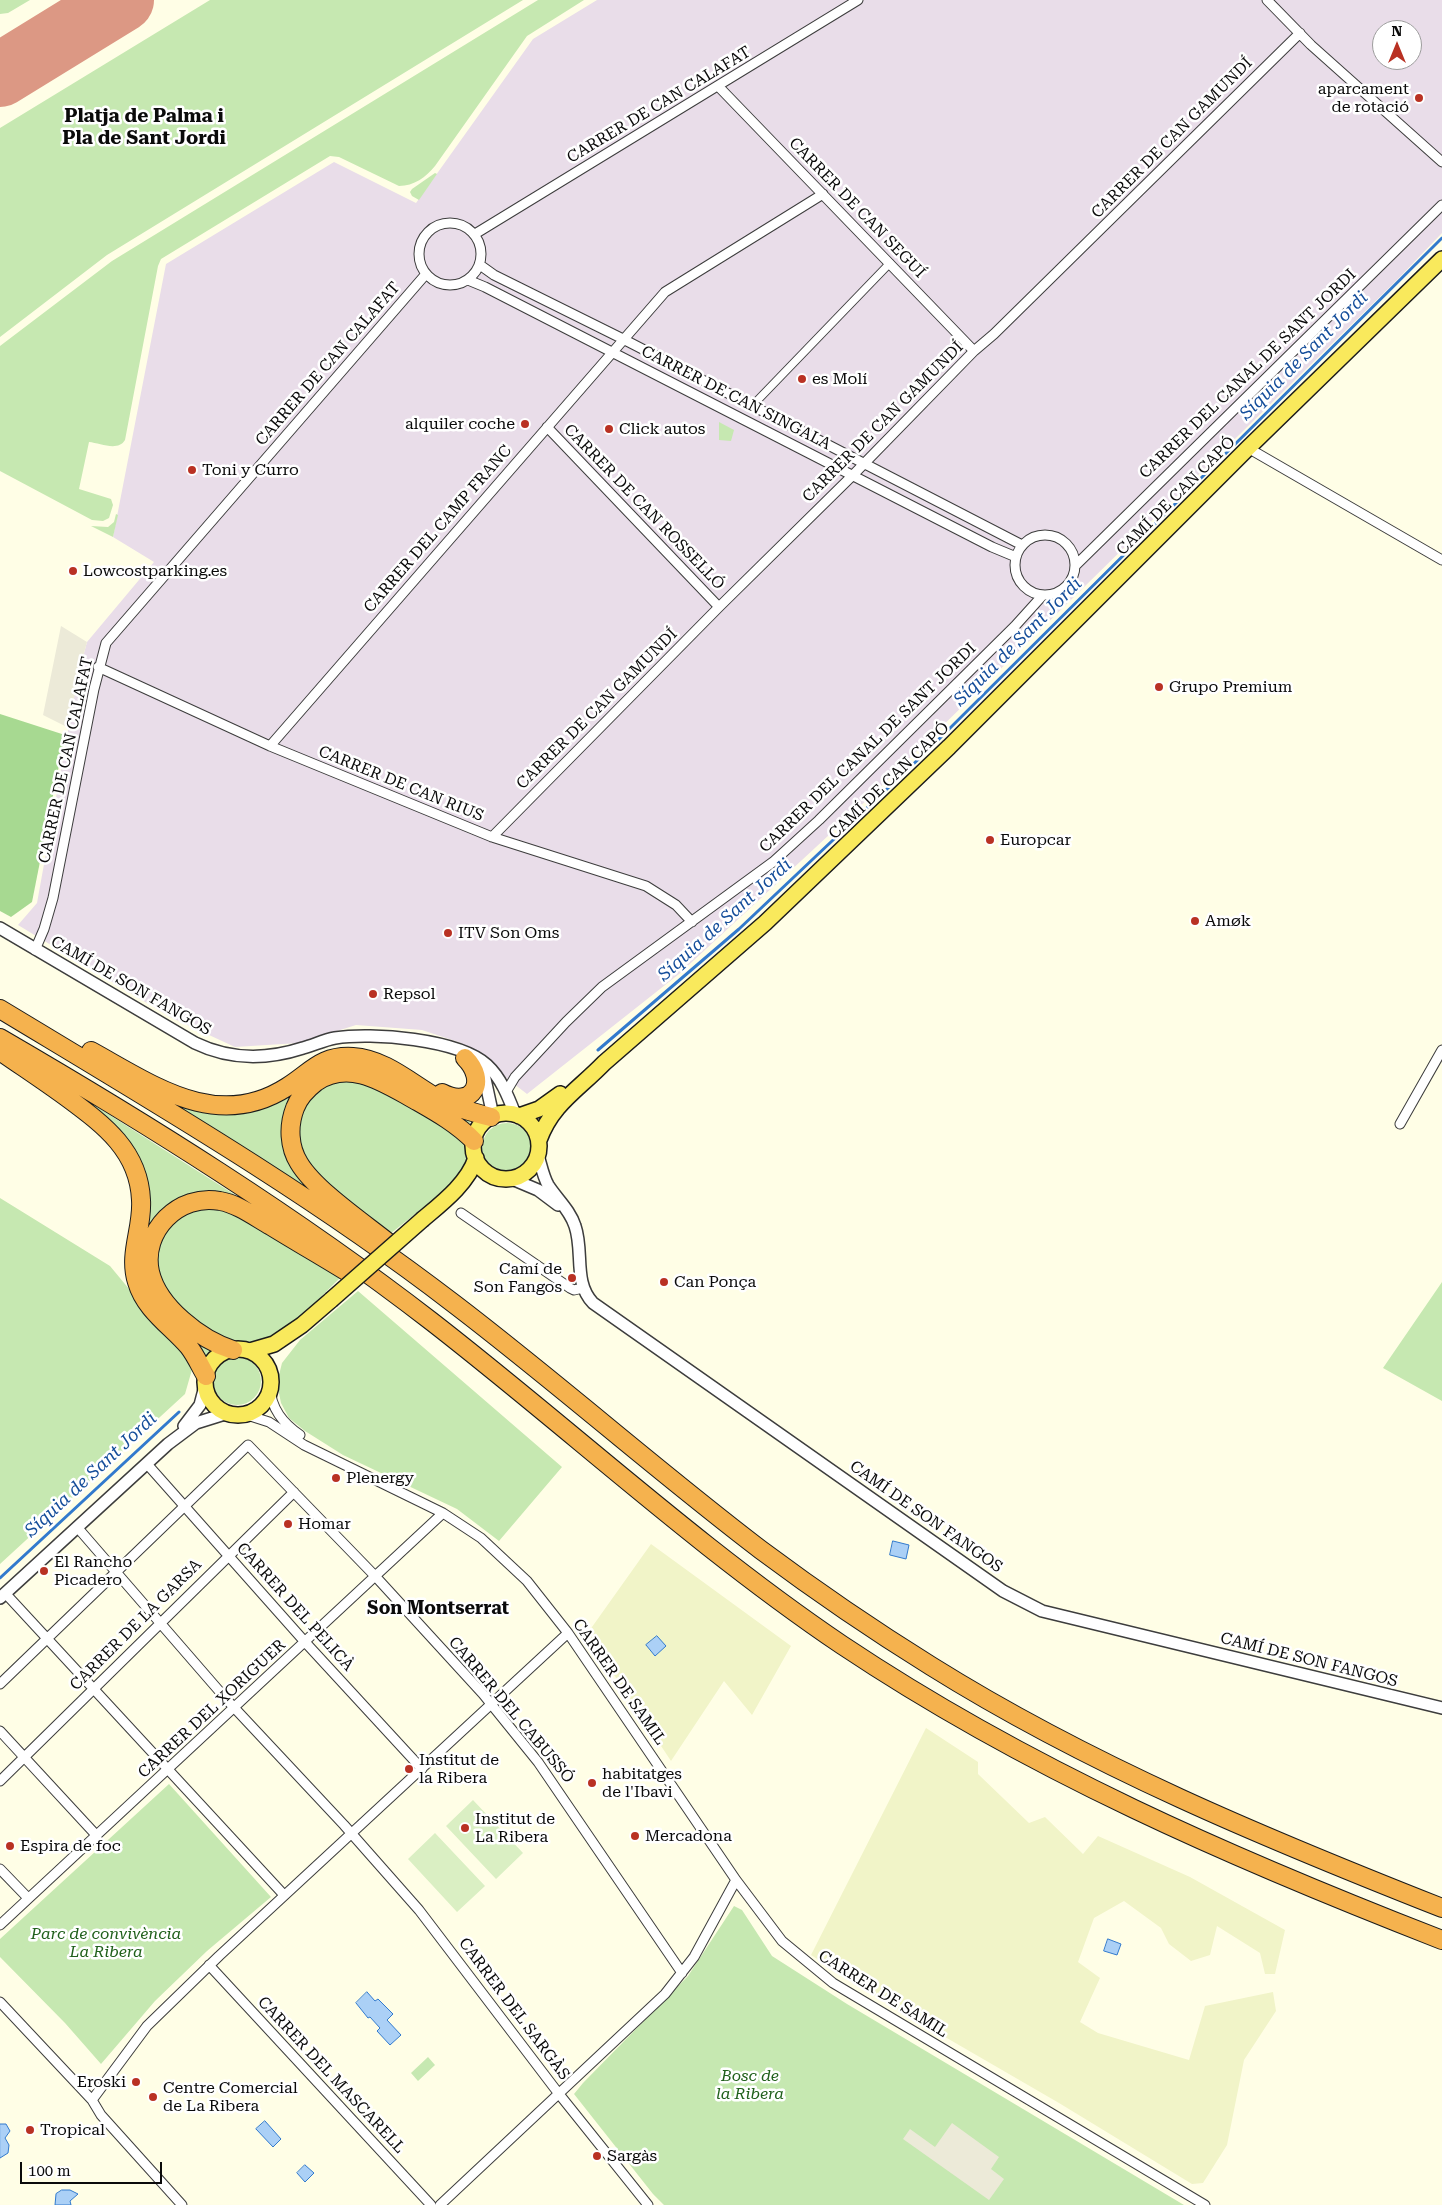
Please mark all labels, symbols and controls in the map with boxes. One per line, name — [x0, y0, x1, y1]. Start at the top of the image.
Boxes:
north arrow — [1372, 20, 1422, 70]
text: N — [1392, 23, 1402, 39]
street label: CARRER DE CAN CALAFAT — [564, 43, 754, 167]
street label: CARRER DE CAN GAMUNDÍ — [1088, 54, 1256, 222]
place label: aparcament de rotació — [1318, 79, 1409, 117]
marker: aparcament de rotació — [1413, 92, 1425, 104]
district label: Platja de Palma i Pla de Sant Jordi — [62, 105, 226, 149]
street label: CARRER DE CAN SEGUÍ — [785, 134, 929, 282]
street label: CARRER DEL CANAL DE SANT JORDI — [1136, 265, 1360, 483]
street label: CARRER DE CAN CALAFAT — [252, 278, 404, 450]
water label: Síquia de Sant Jordi — [1235, 287, 1373, 425]
street label: CARRER DE CAN GAMUNDÍ — [799, 338, 967, 506]
street label: CARRER DE CAN SINGALA — [638, 342, 834, 454]
place label: es Molí — [812, 369, 867, 389]
marker: es Molí — [796, 373, 808, 385]
place label: alquiler coche — [405, 414, 515, 434]
marker: alquiler coche — [519, 418, 531, 430]
place label: Click autos — [619, 419, 705, 439]
street label: CARRER DE CAN ROSSELLÓ — [560, 420, 728, 594]
marker: Click autos — [603, 423, 615, 435]
street label: CAMÍ DE CAN CAPÓ — [1113, 433, 1239, 559]
street label: CARRER DEL CAMP FRANC — [360, 441, 516, 617]
place label: Toni y Curro — [202, 460, 299, 480]
marker: Toni y Curro — [186, 464, 198, 476]
place label: Lowcostparking.es — [83, 561, 227, 581]
marker: Lowcostparking.es — [67, 565, 79, 577]
water label: Síquia de Sant Jordi — [949, 573, 1087, 711]
street label: CARRER DE CAN GAMUNDÍ — [513, 625, 681, 793]
street label: CARRER DEL CANAL DE SANT JORDI — [756, 639, 980, 857]
street label: CARRER DE CAN CALAFAT — [35, 655, 97, 865]
place label: Grupo Premium — [1169, 677, 1292, 697]
marker: Grupo Premium — [1153, 681, 1165, 693]
street label: CAMÍ DE CAN CAPÓ — [825, 718, 953, 844]
street label: CARRER DE CAN RIUS — [316, 742, 486, 826]
place label: Europcar — [1000, 830, 1071, 850]
marker: Europcar — [984, 834, 996, 846]
water label: Síquia de Sant Jordi — [654, 854, 796, 986]
place label: Amøk — [1205, 911, 1251, 931]
marker: Amøk — [1189, 915, 1201, 927]
place label: ITV Son Oms — [458, 923, 559, 943]
marker: ITV Son Oms — [442, 927, 454, 939]
street label: CAMÍ DE SON FANGOS — [47, 932, 215, 1040]
place label: Repsol — [383, 984, 435, 1004]
marker: Repsol — [367, 988, 379, 1000]
place label: Camí de Son Fangos — [474, 1259, 562, 1297]
marker: Camí de Son Fangos — [566, 1272, 578, 1284]
place label: Can Ponça — [674, 1272, 756, 1292]
marker: Can Ponça — [658, 1276, 670, 1288]
water label: Síquia de Sant Jordi — [21, 1408, 161, 1542]
street label: CAMÍ DE SON FANGOS — [846, 1457, 1006, 1577]
place label: Plenergy — [346, 1468, 414, 1488]
marker: Plenergy — [330, 1472, 342, 1484]
place label: Homar — [298, 1514, 351, 1534]
marker: Homar — [282, 1518, 294, 1530]
street label: CARRER DEL PELICÀ — [232, 1539, 358, 1675]
place label: El Rancho Picadero — [54, 1552, 132, 1590]
street label: CARRER DE LA GARSA — [66, 1555, 206, 1695]
marker: El Rancho Picadero — [38, 1565, 50, 1577]
district label: Son Montserrat — [367, 1598, 509, 1620]
street label: CARRER DE SAMIL — [568, 1615, 670, 1749]
street label: CAMÍ DE SON FANGOS — [1218, 1629, 1400, 1691]
street label: CARRER DEL CABUSSÓ — [444, 1633, 578, 1787]
street label: CARRER DEL XORIGUER — [134, 1636, 290, 1782]
place label: Institut de la Ribera — [419, 1750, 499, 1788]
marker: Institut de la Ribera — [403, 1763, 415, 1775]
place label: habitatges de l'Ibavi — [602, 1764, 682, 1802]
marker: habitatges de l'Ibavi — [586, 1777, 598, 1789]
place label: Institut de La Ribera — [475, 1809, 555, 1847]
marker: Institut de La Ribera — [459, 1822, 471, 1834]
place label: Mercadona — [645, 1826, 732, 1846]
marker: Mercadona — [629, 1830, 641, 1842]
place label: Espira de foc — [20, 1836, 121, 1856]
marker: Espira de foc — [4, 1840, 16, 1852]
park label: Parc de convivència La Ribera — [31, 1924, 181, 1962]
street label: CARRER DEL SARGÀS — [454, 1934, 574, 2084]
street label: CARRER DE SAMIL — [815, 1946, 951, 2042]
street label: CARRER DEL MASCARELL — [253, 1993, 409, 2157]
park label: Bosc de la Ribera — [716, 2066, 784, 2104]
place label: Eroski — [77, 2072, 126, 2092]
marker: Eroski — [130, 2076, 142, 2088]
place label: Centre Comercial de La Ribera — [163, 2078, 298, 2116]
marker: Centre Comercial de La Ribera — [147, 2091, 159, 2103]
place label: Tropical — [40, 2120, 105, 2140]
marker: Tropical — [24, 2124, 36, 2136]
place label: Sargàs — [607, 2146, 657, 2166]
marker: Sargàs — [591, 2150, 603, 2162]
scale bar — [22, 2152, 165, 2184]
text: 100 m — [28, 2162, 71, 2180]

